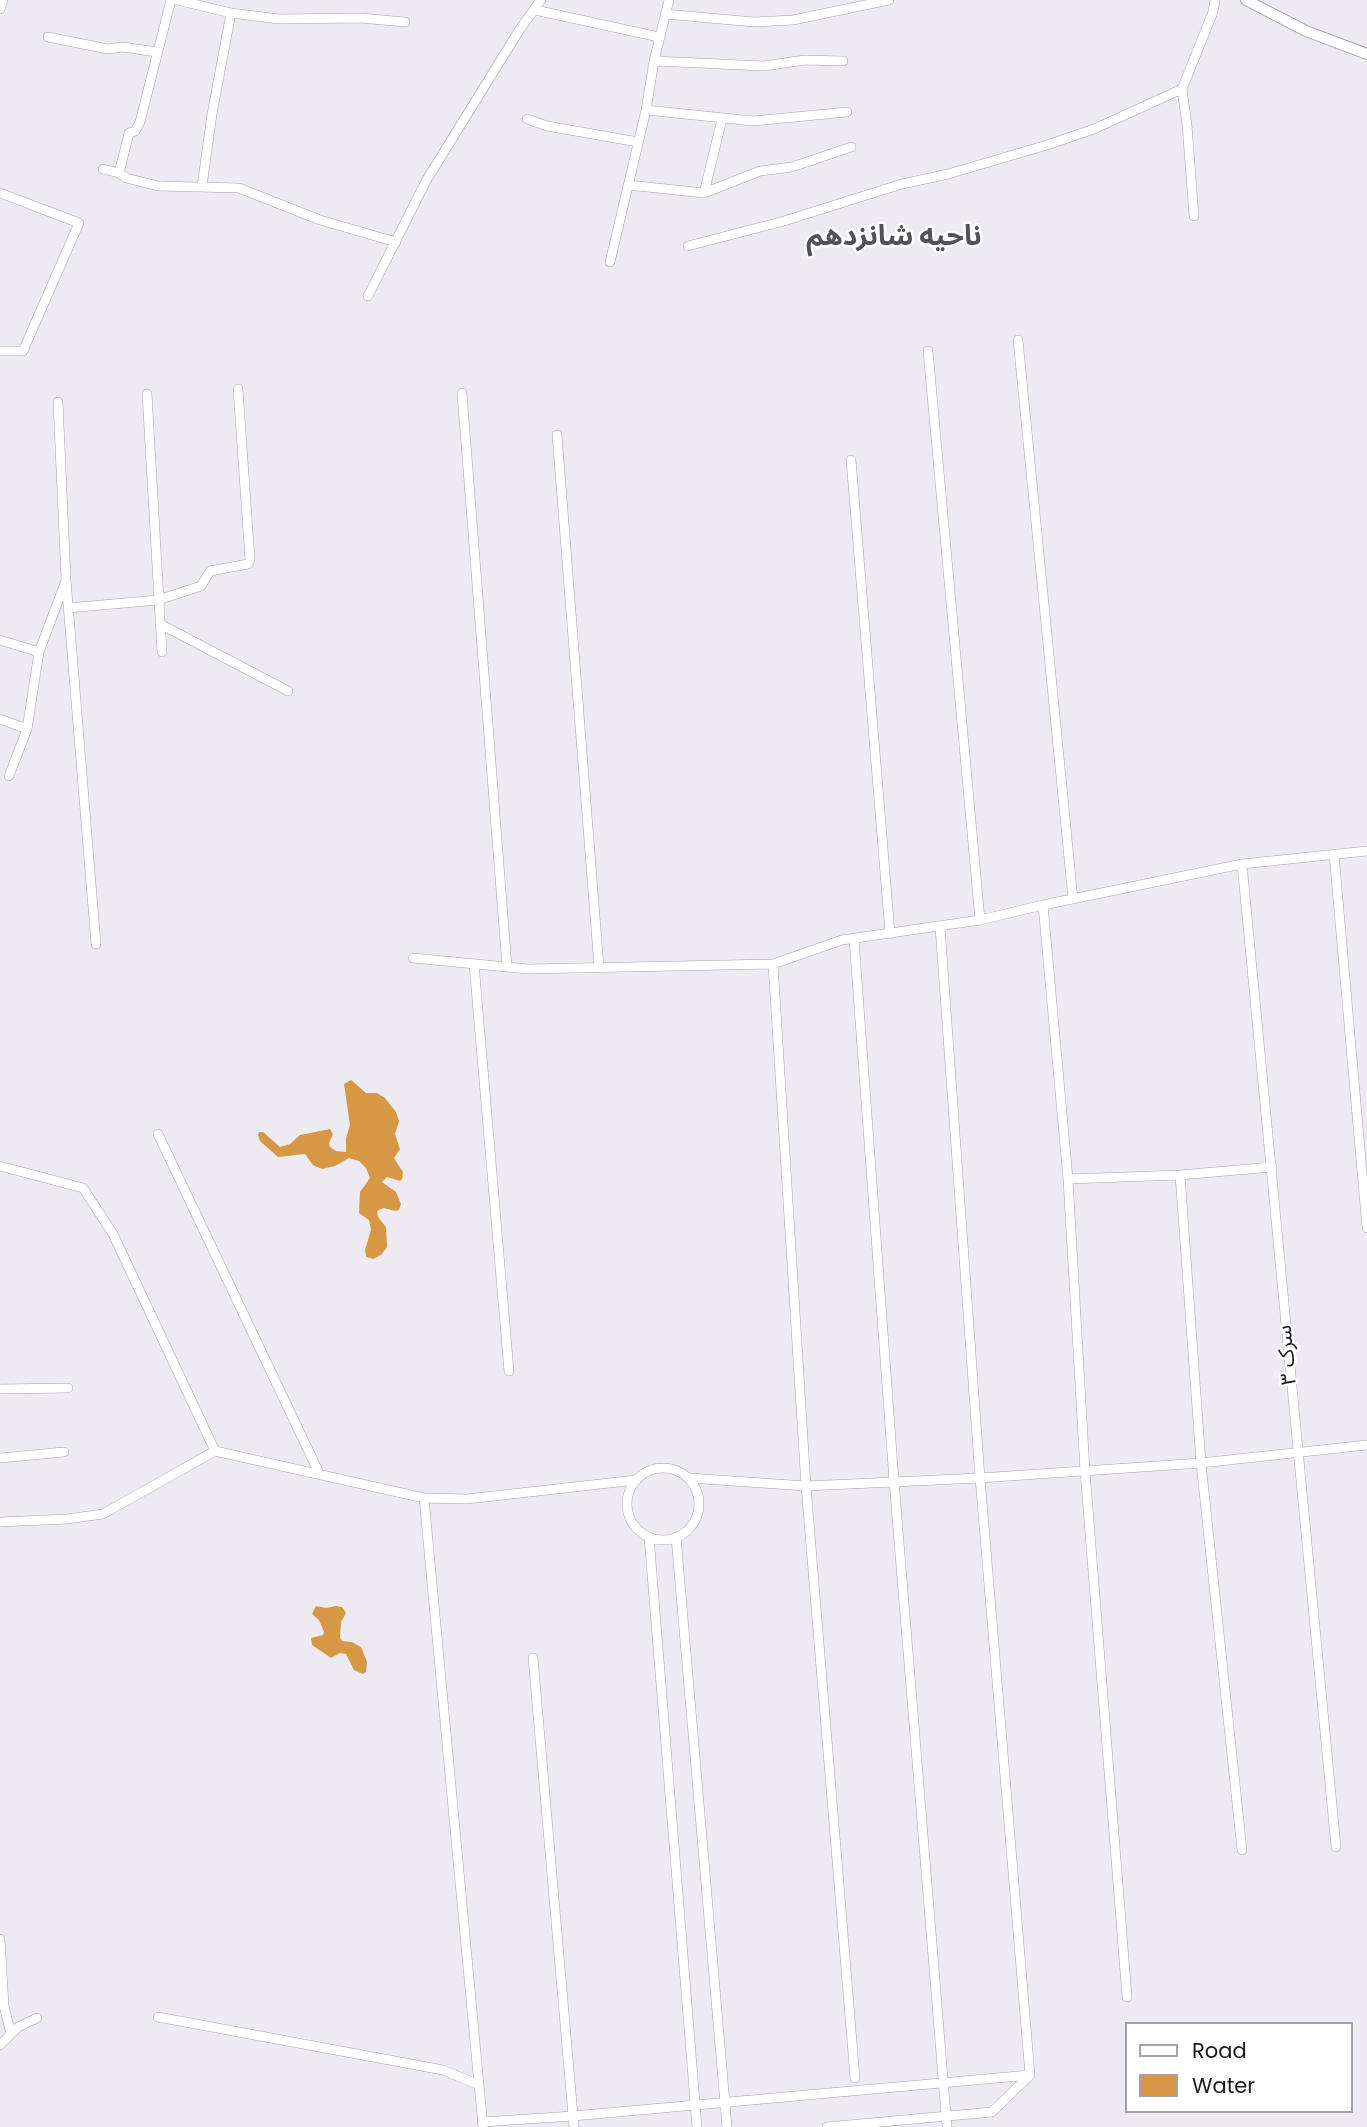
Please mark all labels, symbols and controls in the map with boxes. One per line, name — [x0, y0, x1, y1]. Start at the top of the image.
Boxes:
district label: ناحیه شانزدهم — [806, 221, 982, 255]
street label: سرک ۳ — [1273, 1324, 1303, 1386]
legend — [1126, 2022, 1353, 2113]
text: Road — [1192, 2036, 1247, 2065]
text: Water — [1192, 2071, 1255, 2100]

